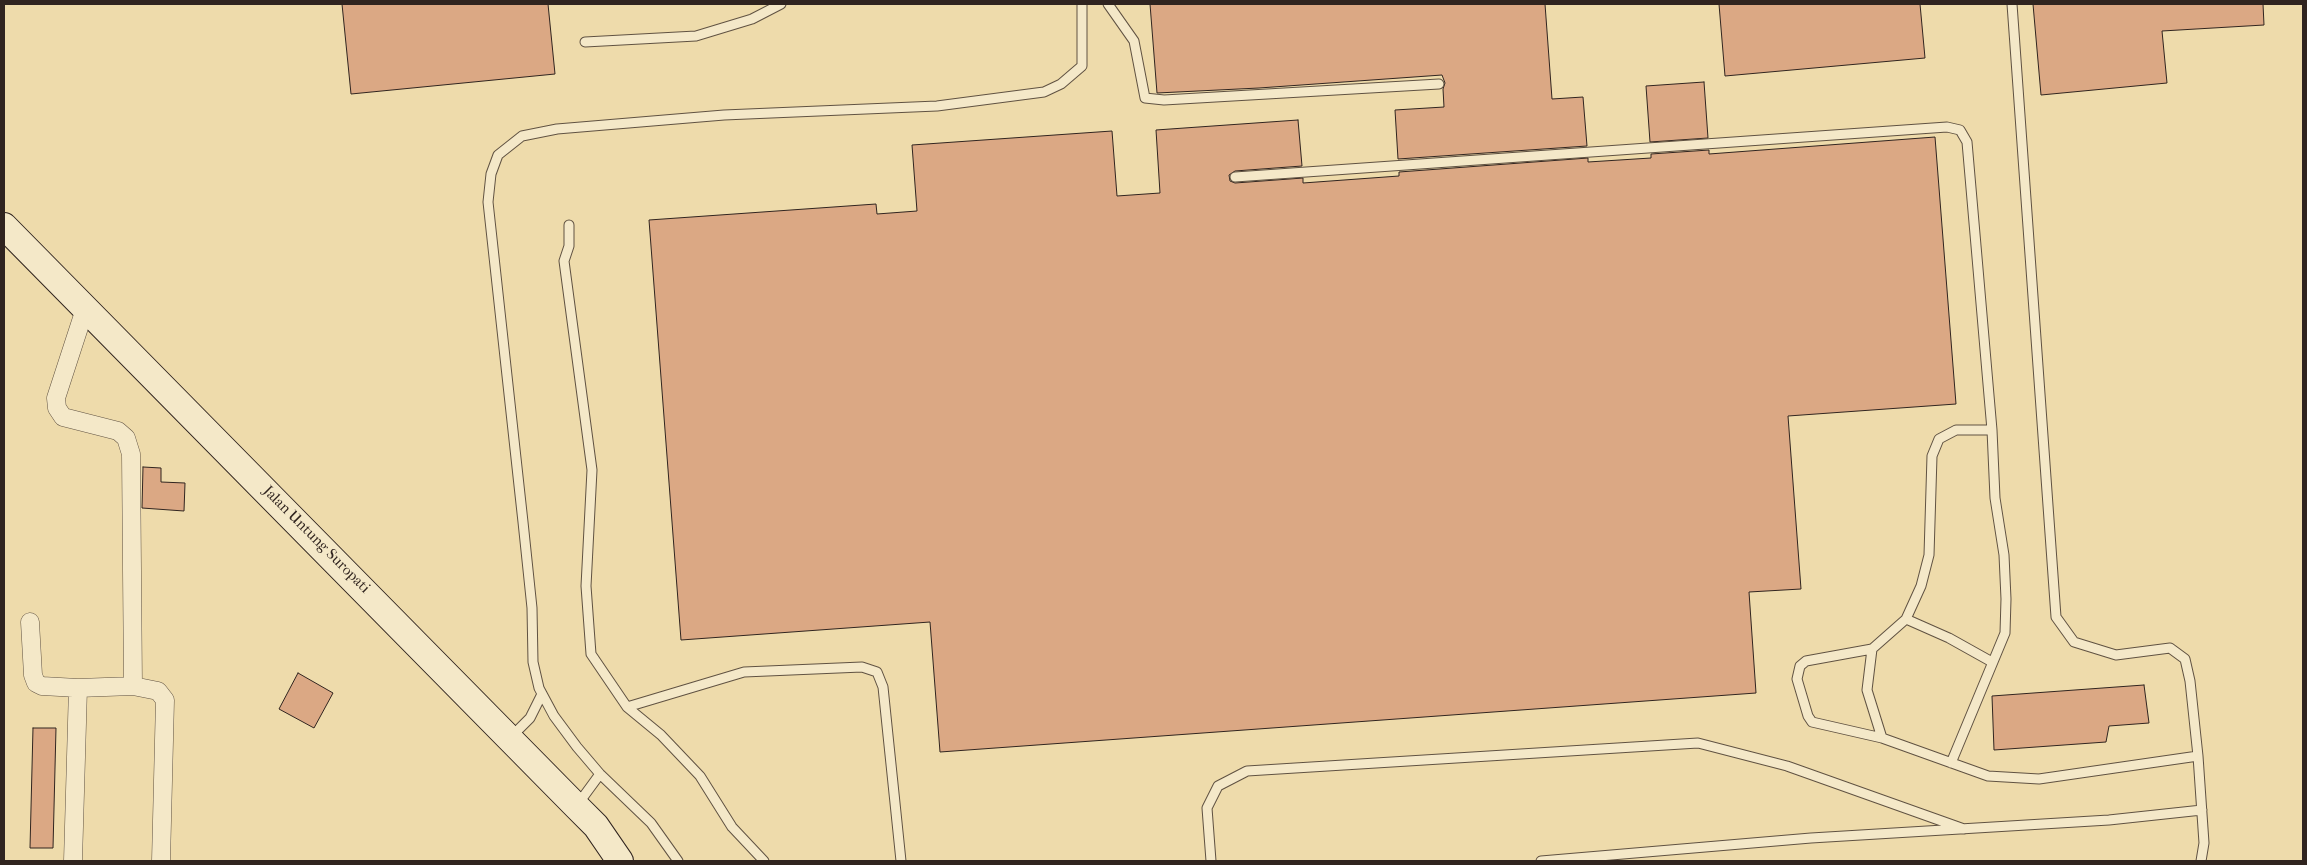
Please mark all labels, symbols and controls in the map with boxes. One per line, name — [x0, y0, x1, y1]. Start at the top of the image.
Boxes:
street label: Jalan Untung Suropati — [259, 483, 373, 597]

